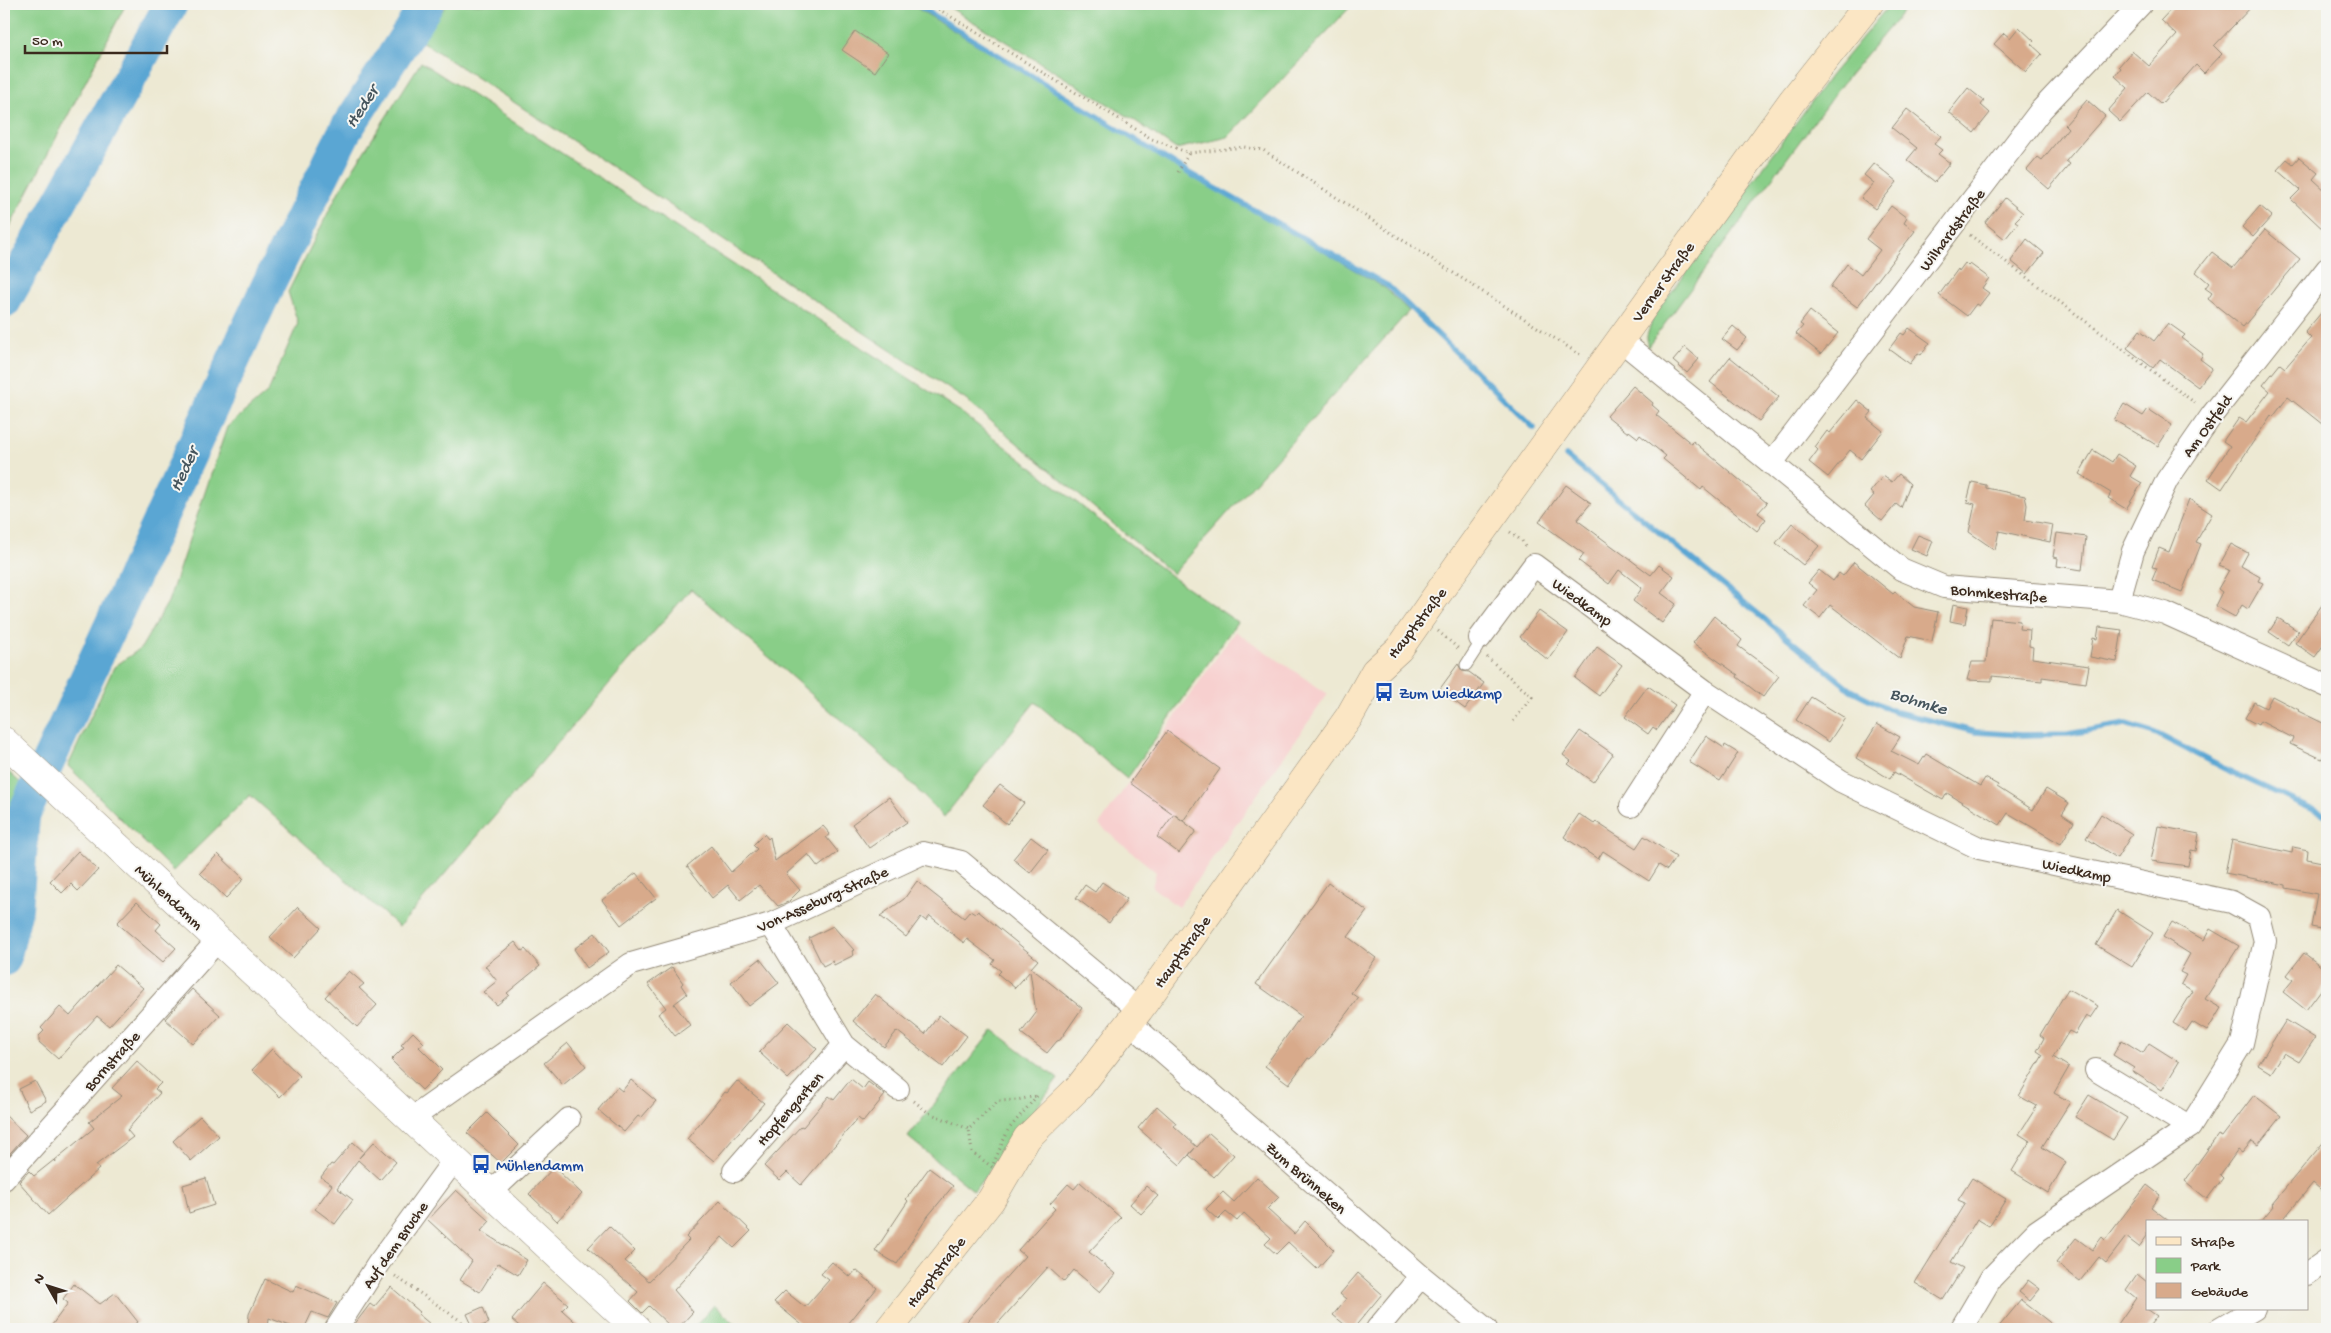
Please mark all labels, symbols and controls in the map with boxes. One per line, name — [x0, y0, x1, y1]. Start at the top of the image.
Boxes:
scale bar — [25, 22, 168, 54]
text: 50 m — [32, 33, 63, 51]
water label: Heder — [342, 79, 386, 132]
street label: Wilhardstraße — [1917, 186, 1991, 276]
street label: Verner Straße — [1629, 239, 1701, 328]
street label: Am Ostfeld — [2180, 391, 2239, 462]
water label: Heder — [166, 442, 206, 495]
street label: Wiedkamp — [1547, 576, 1615, 632]
street label: Bohmkestraße — [1949, 582, 2048, 609]
street label: Hauptstraße — [1385, 584, 1453, 663]
bus stop icon: Zum Wiedkamp — [1373, 681, 1395, 703]
water label: Bohmke — [1887, 684, 1950, 721]
place label: Zum Wiedkamp — [1399, 686, 1502, 705]
street label: Wiedkamp — [2040, 856, 2113, 889]
street label: Mühlendamm — [129, 862, 207, 936]
street label: Von-Asseburg-Straße — [754, 863, 893, 939]
street label: Hauptstraße — [1151, 913, 1217, 993]
street label: Bornstraße — [81, 1028, 146, 1097]
street label: Hopfengarten — [754, 1069, 829, 1151]
street label: Zum Brünneken — [1260, 1139, 1349, 1220]
bus stop icon: Mühlendamm — [470, 1153, 492, 1175]
place label: Mühlendamm — [496, 1158, 584, 1177]
street label: Auf dem Bruche — [360, 1198, 434, 1293]
legend — [2146, 1220, 2308, 1310]
street label: Hauptstraße — [904, 1233, 972, 1312]
text: Straße — [2191, 1234, 2235, 1252]
text: Park — [2190, 1258, 2221, 1276]
north arrow — [22, 1260, 72, 1310]
text: N — [30, 1270, 49, 1288]
text: Gebäude — [2191, 1284, 2248, 1302]

